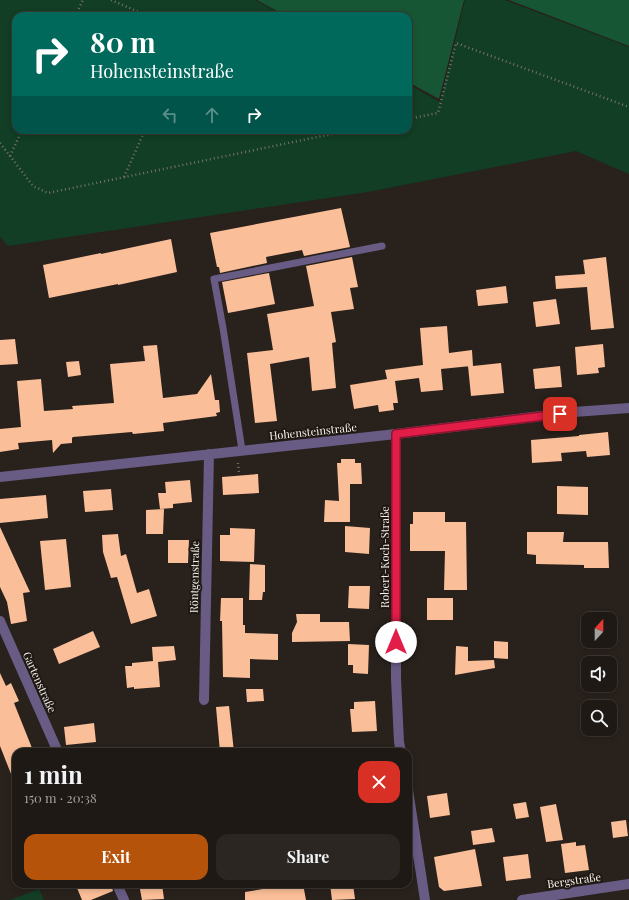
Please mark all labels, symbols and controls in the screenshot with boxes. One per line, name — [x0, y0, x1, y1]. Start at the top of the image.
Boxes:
text: 80 m — [90, 23, 156, 60]
icon: right — [24, 28, 76, 80]
text: Hohensteinstraße — [90, 59, 234, 83]
icon: left — [159, 104, 181, 126]
icon: ahead — [201, 104, 223, 126]
icon: right — [243, 104, 265, 126]
pin — [543, 397, 577, 431]
icon: arrive — [549, 403, 571, 425]
street label: Hohensteinstraße — [268, 419, 358, 443]
street label: Robert-Koch-Straße — [377, 506, 392, 608]
street label: Röntgenstraße — [186, 540, 202, 613]
north arrow — [581, 612, 617, 648]
map controls — [581, 612, 617, 736]
position arrow — [375, 621, 417, 663]
street label: Gartenstraße — [20, 649, 60, 715]
button: sound — [581, 656, 617, 692]
button: search — [581, 700, 617, 736]
text: 1 min — [24, 758, 83, 790]
button: close — [358, 761, 400, 803]
text: 150 m · 20:38 — [24, 789, 97, 806]
button: Exit — [24, 834, 208, 880]
button: Share — [216, 834, 400, 880]
street label: Bergstraße — [546, 869, 602, 891]

